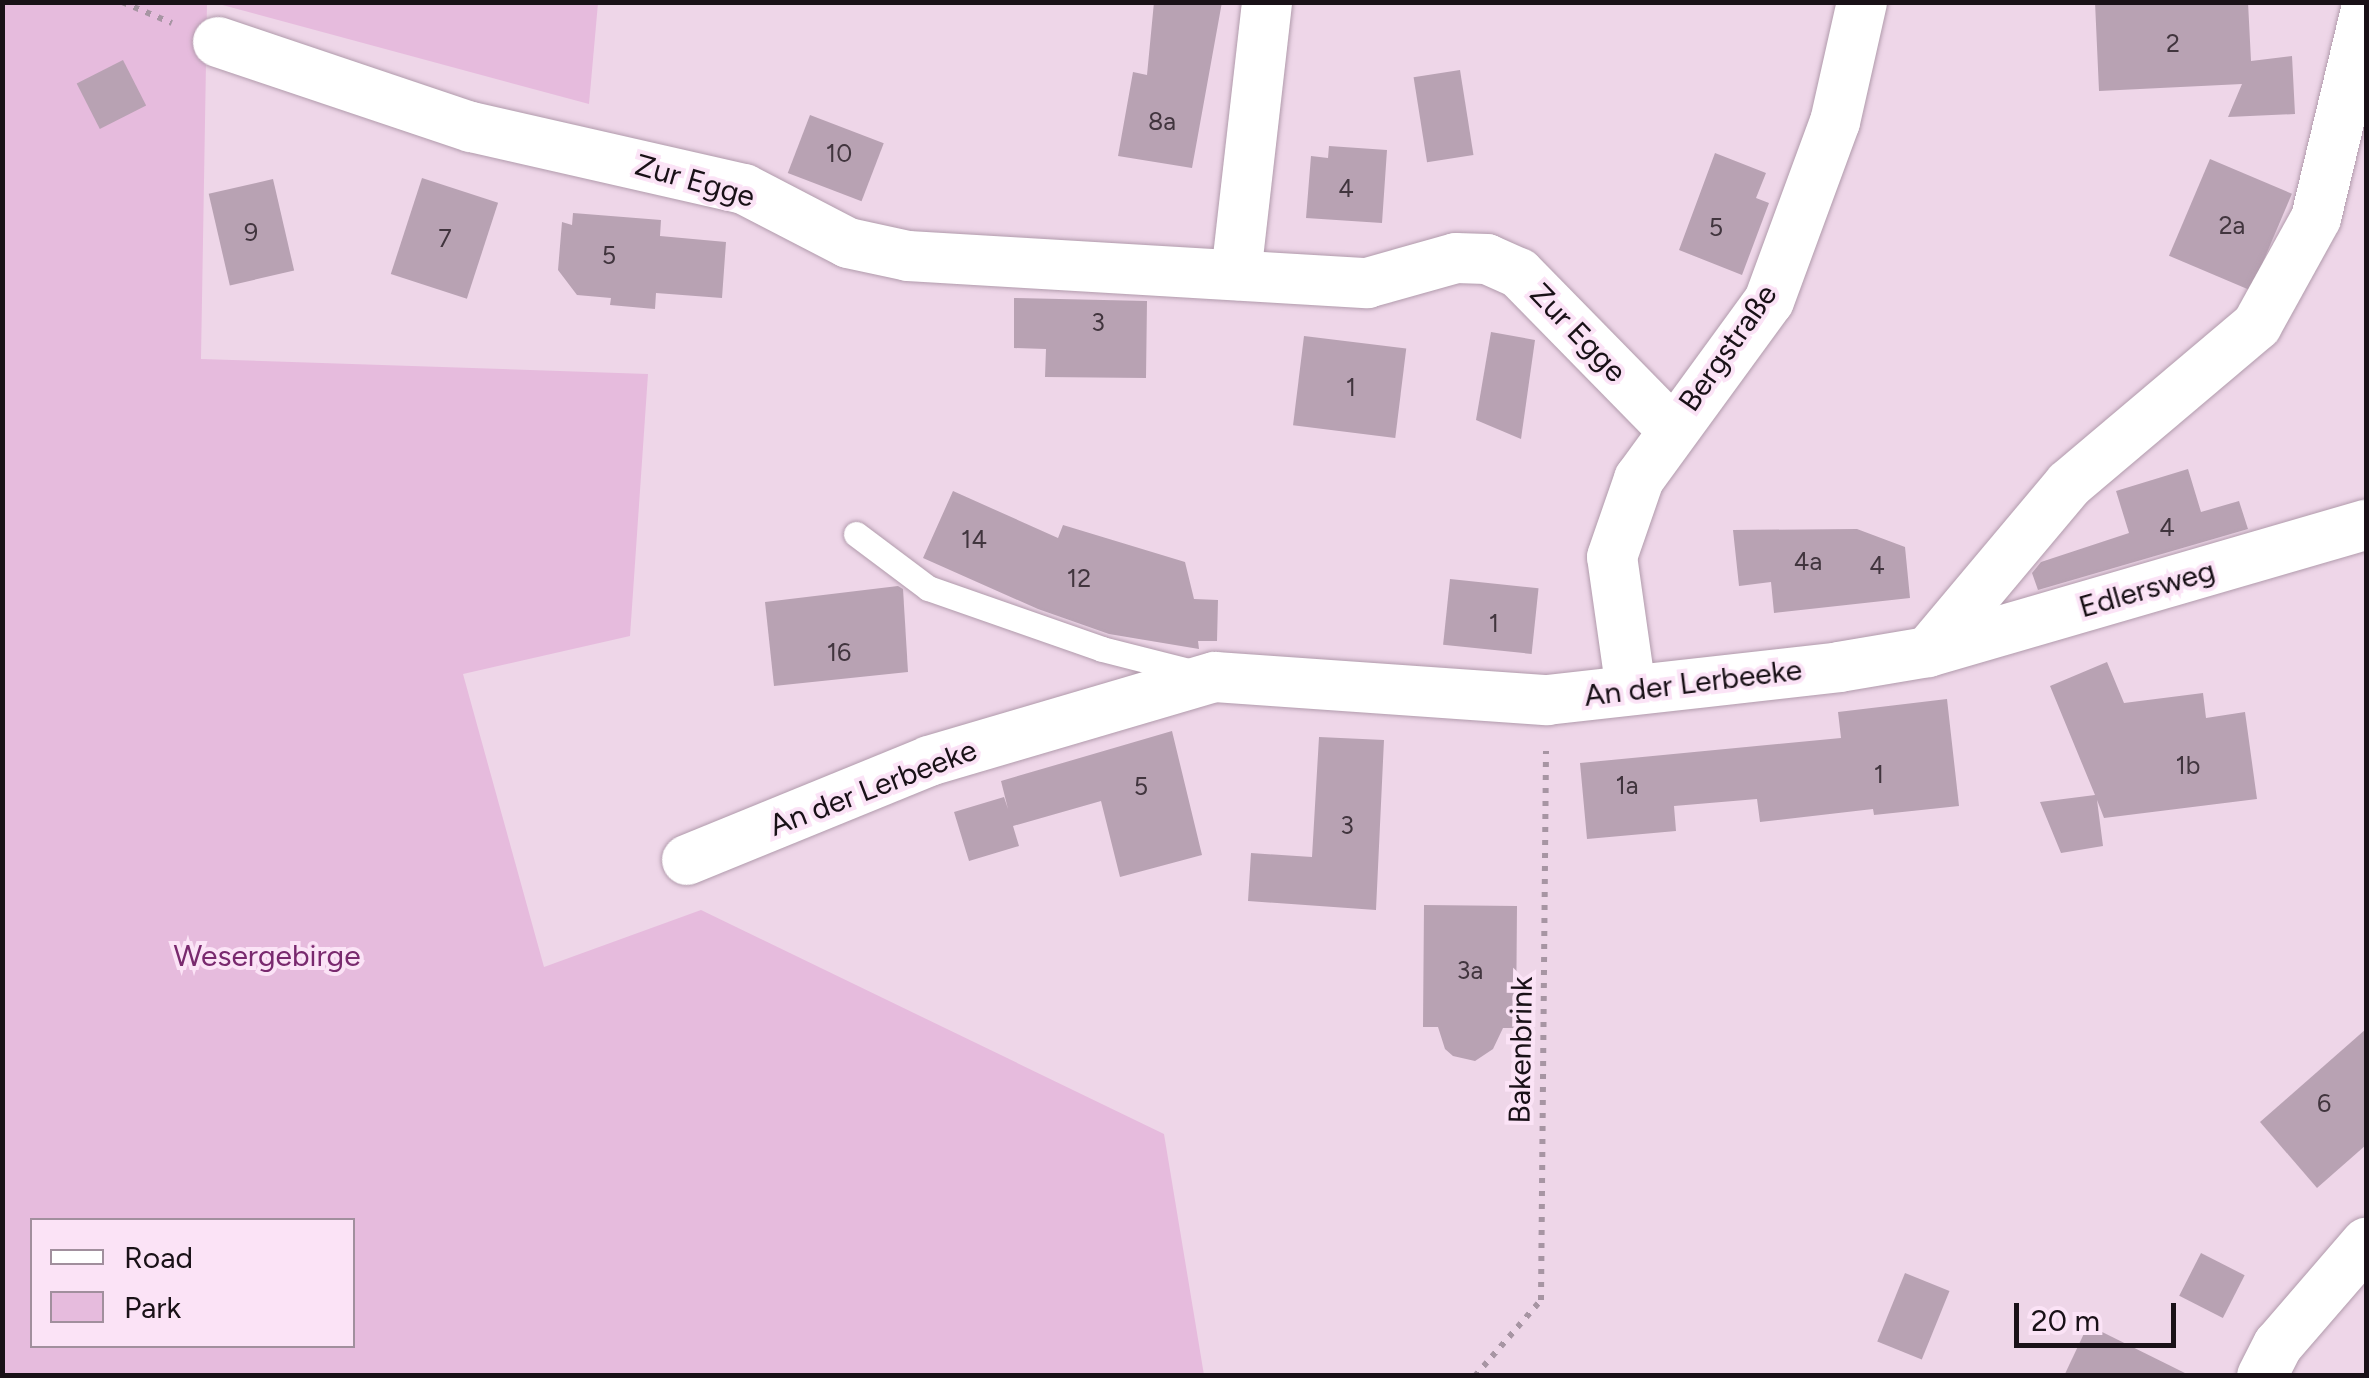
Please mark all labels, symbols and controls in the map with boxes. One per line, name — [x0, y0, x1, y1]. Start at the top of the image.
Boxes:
house number: 2 — [2166, 28, 2180, 58]
house number: 8a — [1148, 106, 1176, 136]
house number: 10 — [826, 138, 852, 168]
street label: Zur Egge — [631, 147, 759, 215]
house number: 4 — [1338, 173, 1354, 203]
house number: 2a — [2219, 210, 2245, 240]
house number: 5 — [1709, 212, 1723, 242]
house number: 9 — [244, 217, 258, 247]
house number: 7 — [438, 223, 452, 253]
house number: 5 — [602, 240, 616, 270]
street label: Zur Egge — [1522, 276, 1634, 390]
street label: Bergstraße — [1671, 278, 1785, 418]
house number: 3 — [1091, 307, 1105, 337]
house number: 1 — [1346, 372, 1356, 402]
house number: 4 — [2159, 512, 2175, 542]
house number: 14 — [961, 524, 987, 554]
house number: 4a — [1794, 546, 1822, 576]
house number: 4 — [1869, 550, 1885, 580]
street label: Edlersweg — [2075, 552, 2219, 626]
house number: 12 — [1067, 563, 1091, 593]
house number: 1 — [1489, 608, 1499, 638]
house number: 16 — [827, 637, 851, 667]
street label: An der Lerbeeke — [1582, 652, 1804, 714]
street label: An der Lerbeeke — [764, 732, 982, 844]
house number: 1b — [2176, 750, 2200, 780]
house number: 1 — [1874, 759, 1884, 789]
house number: 1a — [1615, 770, 1639, 800]
house number: 5 — [1134, 771, 1148, 801]
house number: 3 — [1340, 810, 1354, 840]
park label: Wesergebirge — [173, 938, 361, 974]
house number: 3a — [1457, 955, 1483, 985]
street label: Bakenbrink — [1502, 976, 1540, 1124]
house number: 6 — [2317, 1088, 2331, 1118]
legend — [30, 1218, 355, 1348]
text: Road — [124, 1239, 193, 1276]
scale bar — [2019, 1283, 2182, 1345]
text: Park — [124, 1289, 181, 1326]
text: 20 m — [2031, 1302, 2100, 1339]

